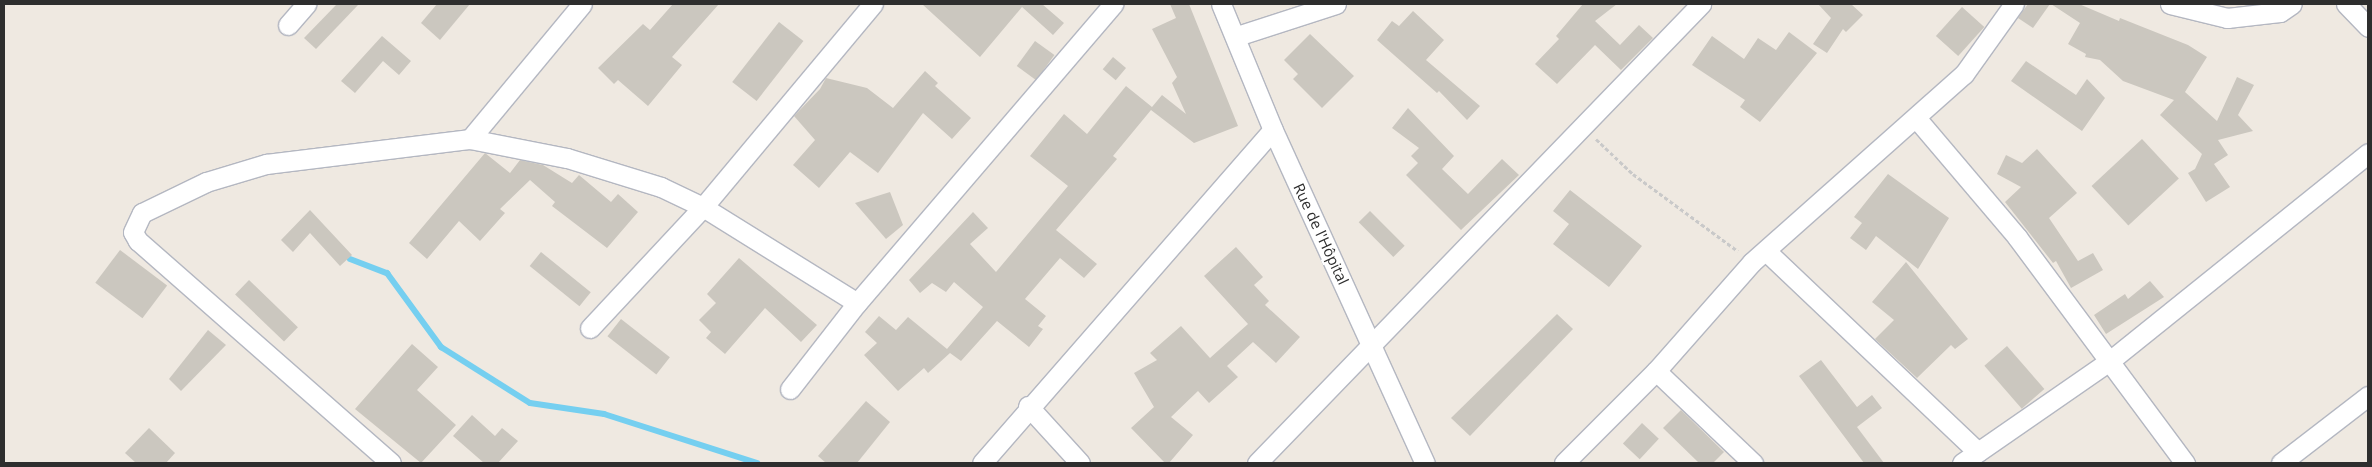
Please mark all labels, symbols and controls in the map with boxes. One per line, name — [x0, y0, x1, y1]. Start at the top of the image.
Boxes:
street label: Rue de l'Hôpital — [1290, 180, 1352, 288]

